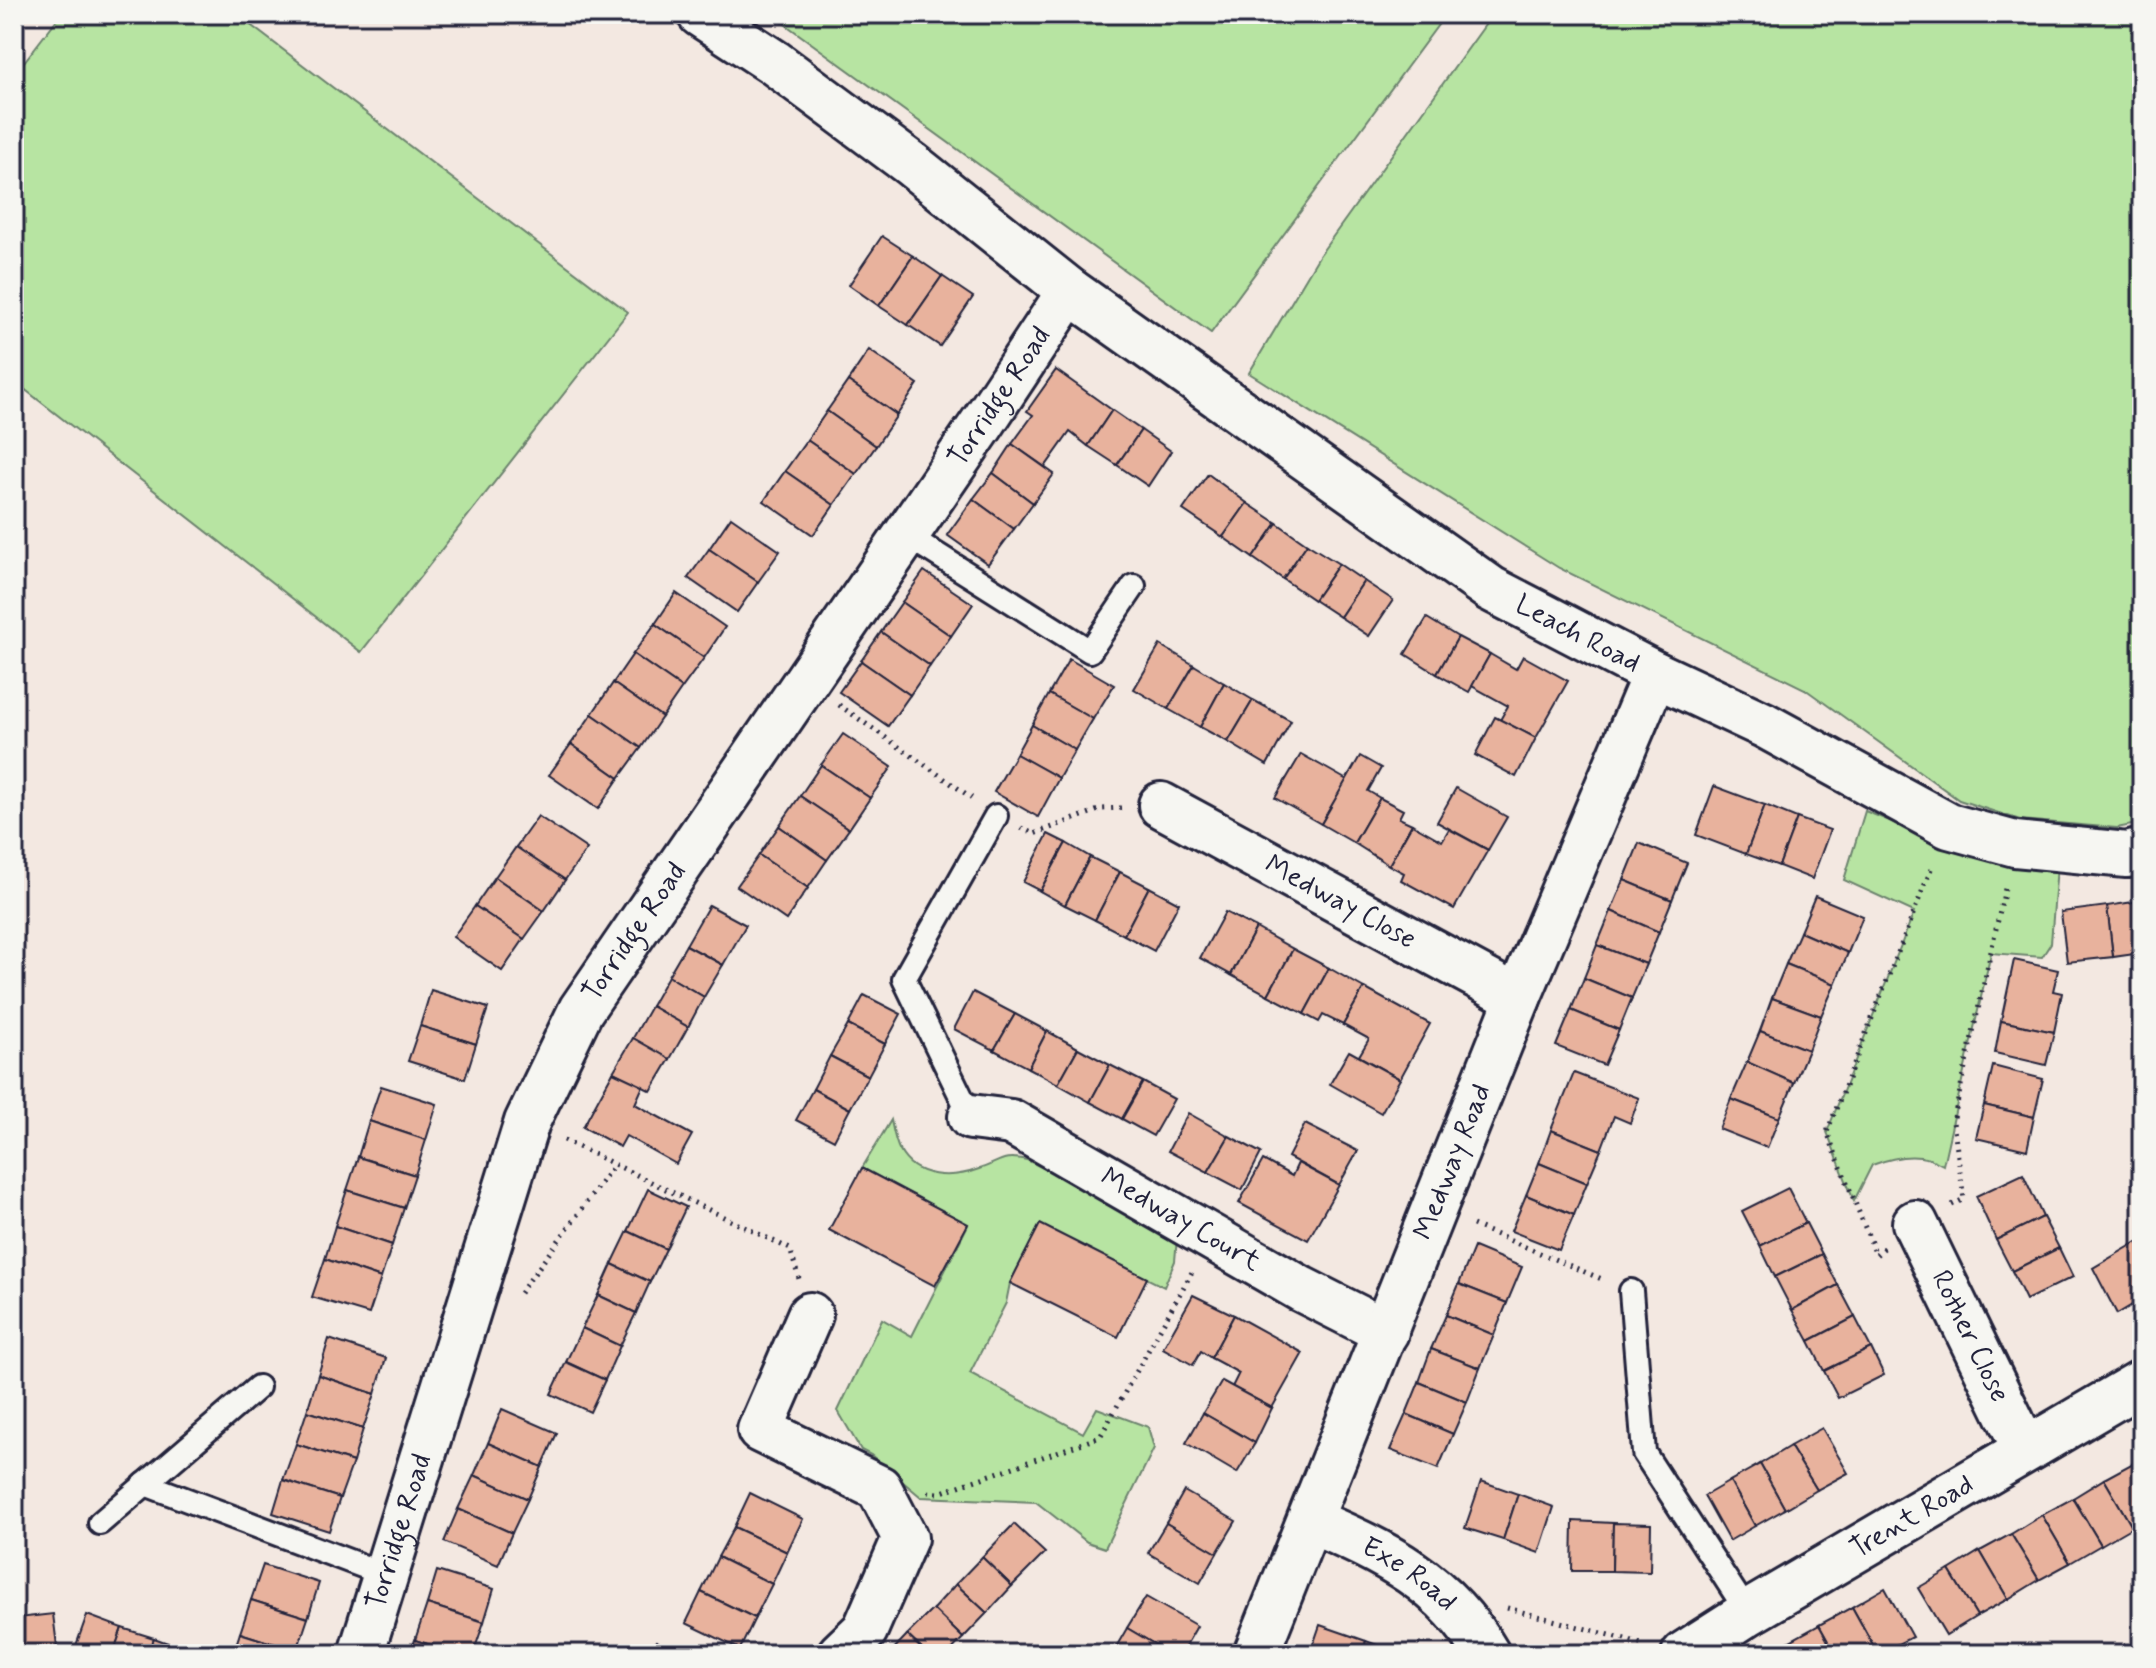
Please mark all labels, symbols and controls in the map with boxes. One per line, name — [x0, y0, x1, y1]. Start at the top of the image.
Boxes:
street label: Torridge Road — [939, 320, 1060, 474]
street label: Leach Road — [1509, 586, 1647, 682]
street label: Medway Close — [1258, 846, 1423, 958]
street label: Torridge Road — [574, 855, 695, 1009]
street label: Medway Road — [1405, 1079, 1500, 1245]
street label: Medway Court — [1094, 1159, 1268, 1281]
street label: Rother Close — [1922, 1264, 2018, 1409]
street label: Torridge Road — [357, 1449, 441, 1614]
street label: Trent Road — [1843, 1466, 1980, 1568]
street label: Exe Road — [1355, 1528, 1465, 1620]

